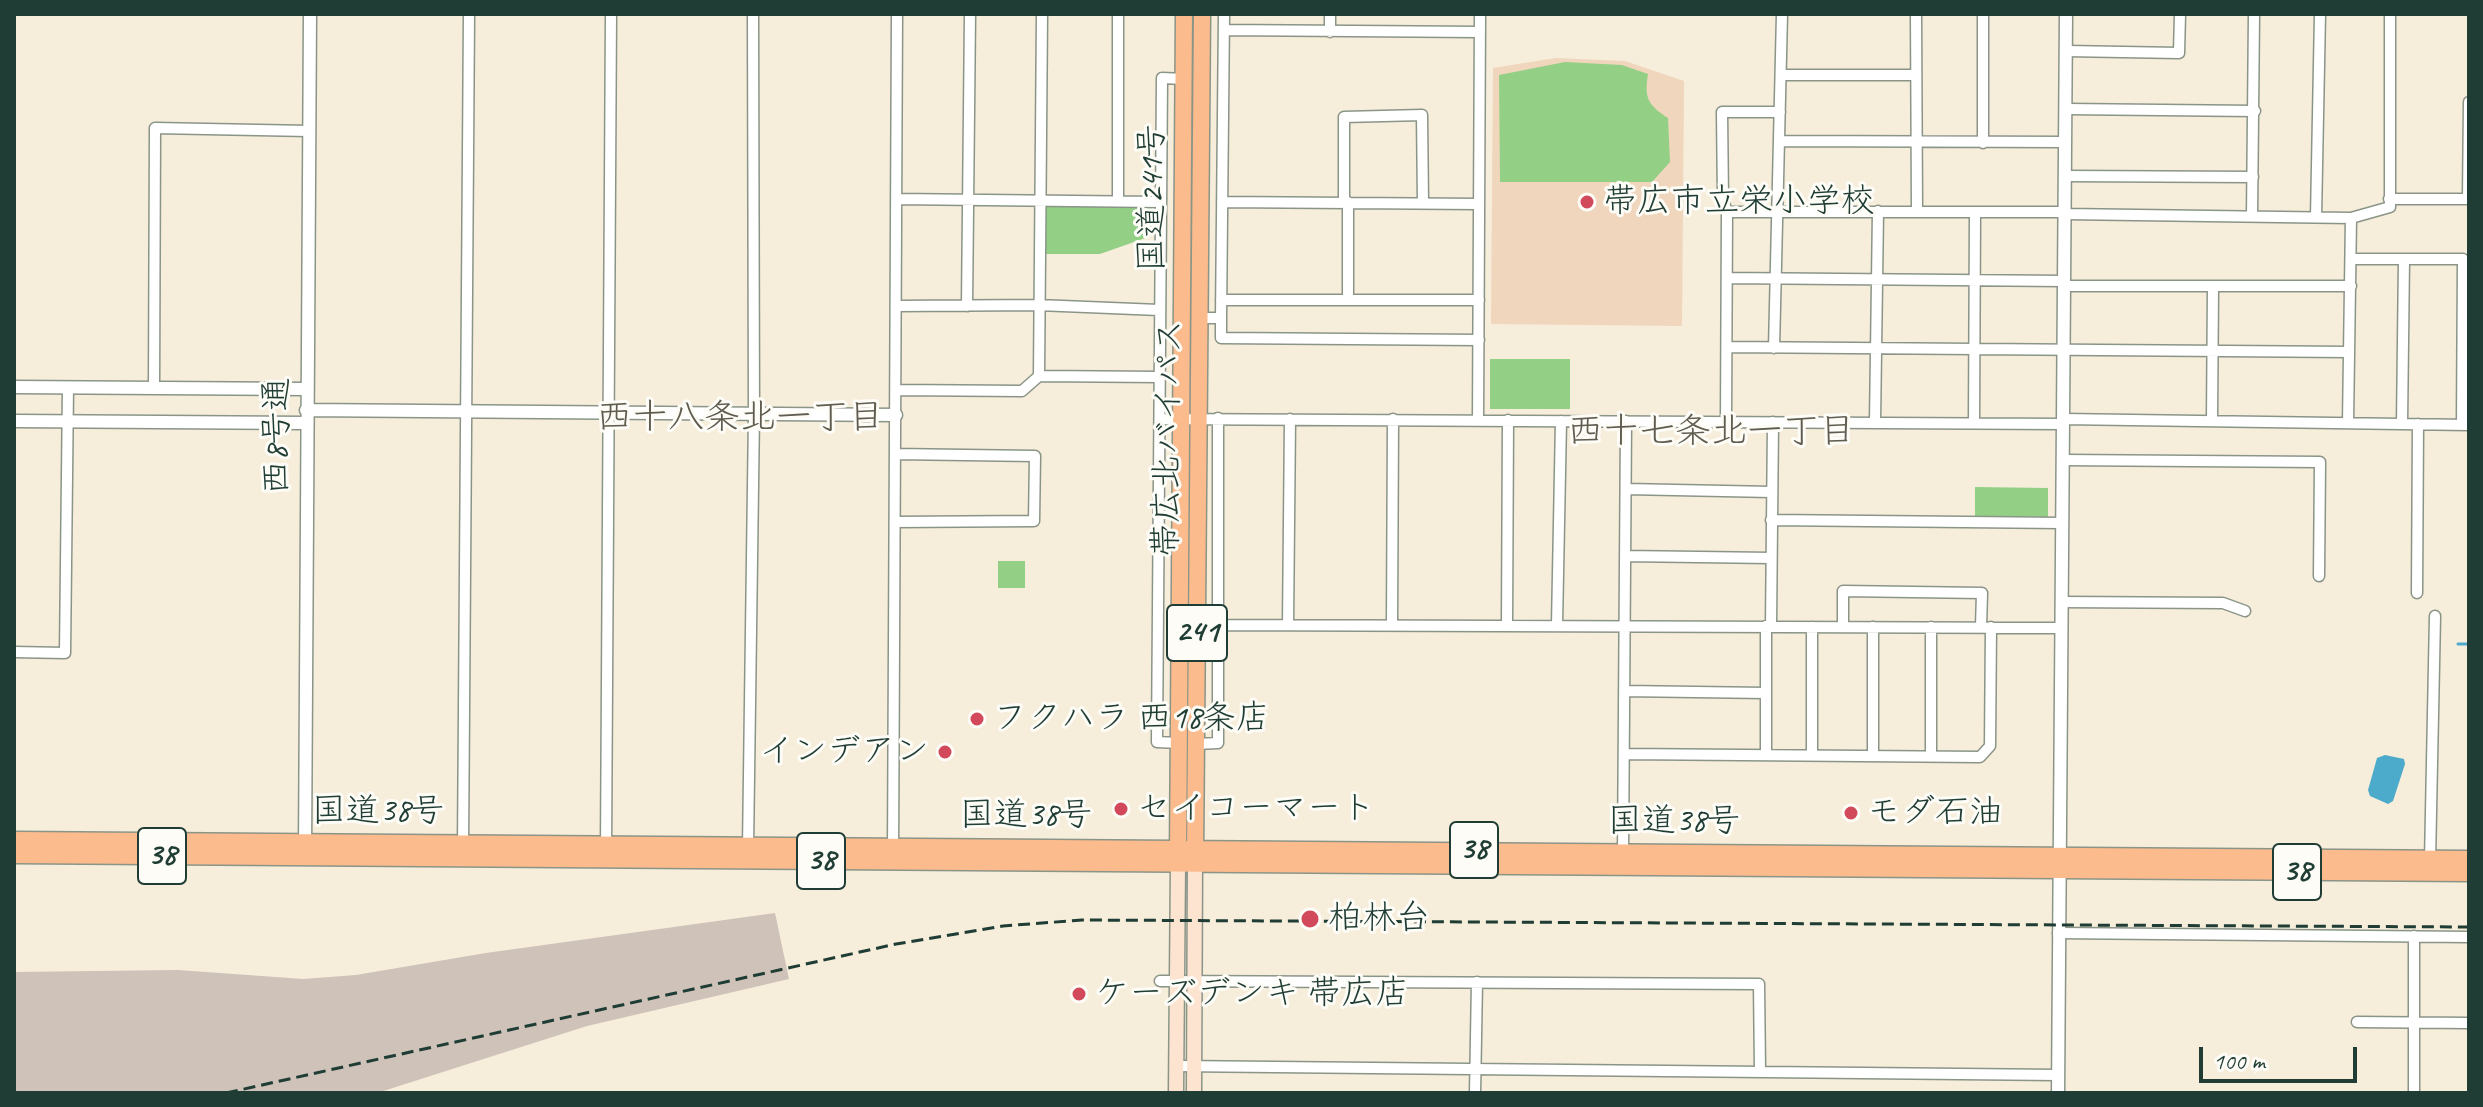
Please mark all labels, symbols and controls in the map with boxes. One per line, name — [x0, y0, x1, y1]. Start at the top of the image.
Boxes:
street label: 国道241号 — [1133, 124, 1173, 272]
place label: 帯広市立栄小学校 — [1603, 182, 1875, 222]
marker: 帯広市立栄小学校 — [1578, 193, 1596, 211]
street label: 帯広北バイパス — [1147, 319, 1191, 557]
street label: 西8号通 — [258, 377, 298, 495]
district label: 西十八条北一丁目 — [596, 397, 884, 441]
district label: 西十七条北一丁目 — [1567, 411, 1855, 455]
road number: 241 — [1167, 605, 1227, 661]
place label: フクハラ 西18条店 — [993, 699, 1270, 739]
marker: フクハラ 西18条店 — [968, 710, 986, 728]
place label: インデアン — [759, 732, 929, 772]
marker: インデアン — [936, 743, 954, 761]
place label: セイコーマート — [1137, 789, 1375, 829]
street label: 国道38号 — [312, 792, 444, 832]
place label: モダ石油 — [1867, 793, 2003, 833]
street label: 国道38号 — [960, 796, 1092, 836]
marker: セイコーマート — [1112, 800, 1130, 818]
street label: 国道38号 — [1608, 802, 1740, 842]
marker: モダ石油 — [1842, 804, 1860, 822]
road number: 38 — [1450, 822, 1498, 878]
road number: 38 — [138, 828, 186, 884]
road number: 38 — [797, 833, 845, 889]
road number: 38 — [2273, 844, 2321, 900]
place label: 柏林台 — [1328, 899, 1430, 939]
marker: 柏林台 — [1299, 908, 1321, 930]
place label: ケーズデンキ 帯広店 — [1095, 974, 1409, 1014]
marker: ケーズデンキ 帯広店 — [1070, 985, 1088, 1003]
scale bar — [2203, 1031, 2361, 1081]
text: 100 m — [2213, 1046, 2265, 1076]

